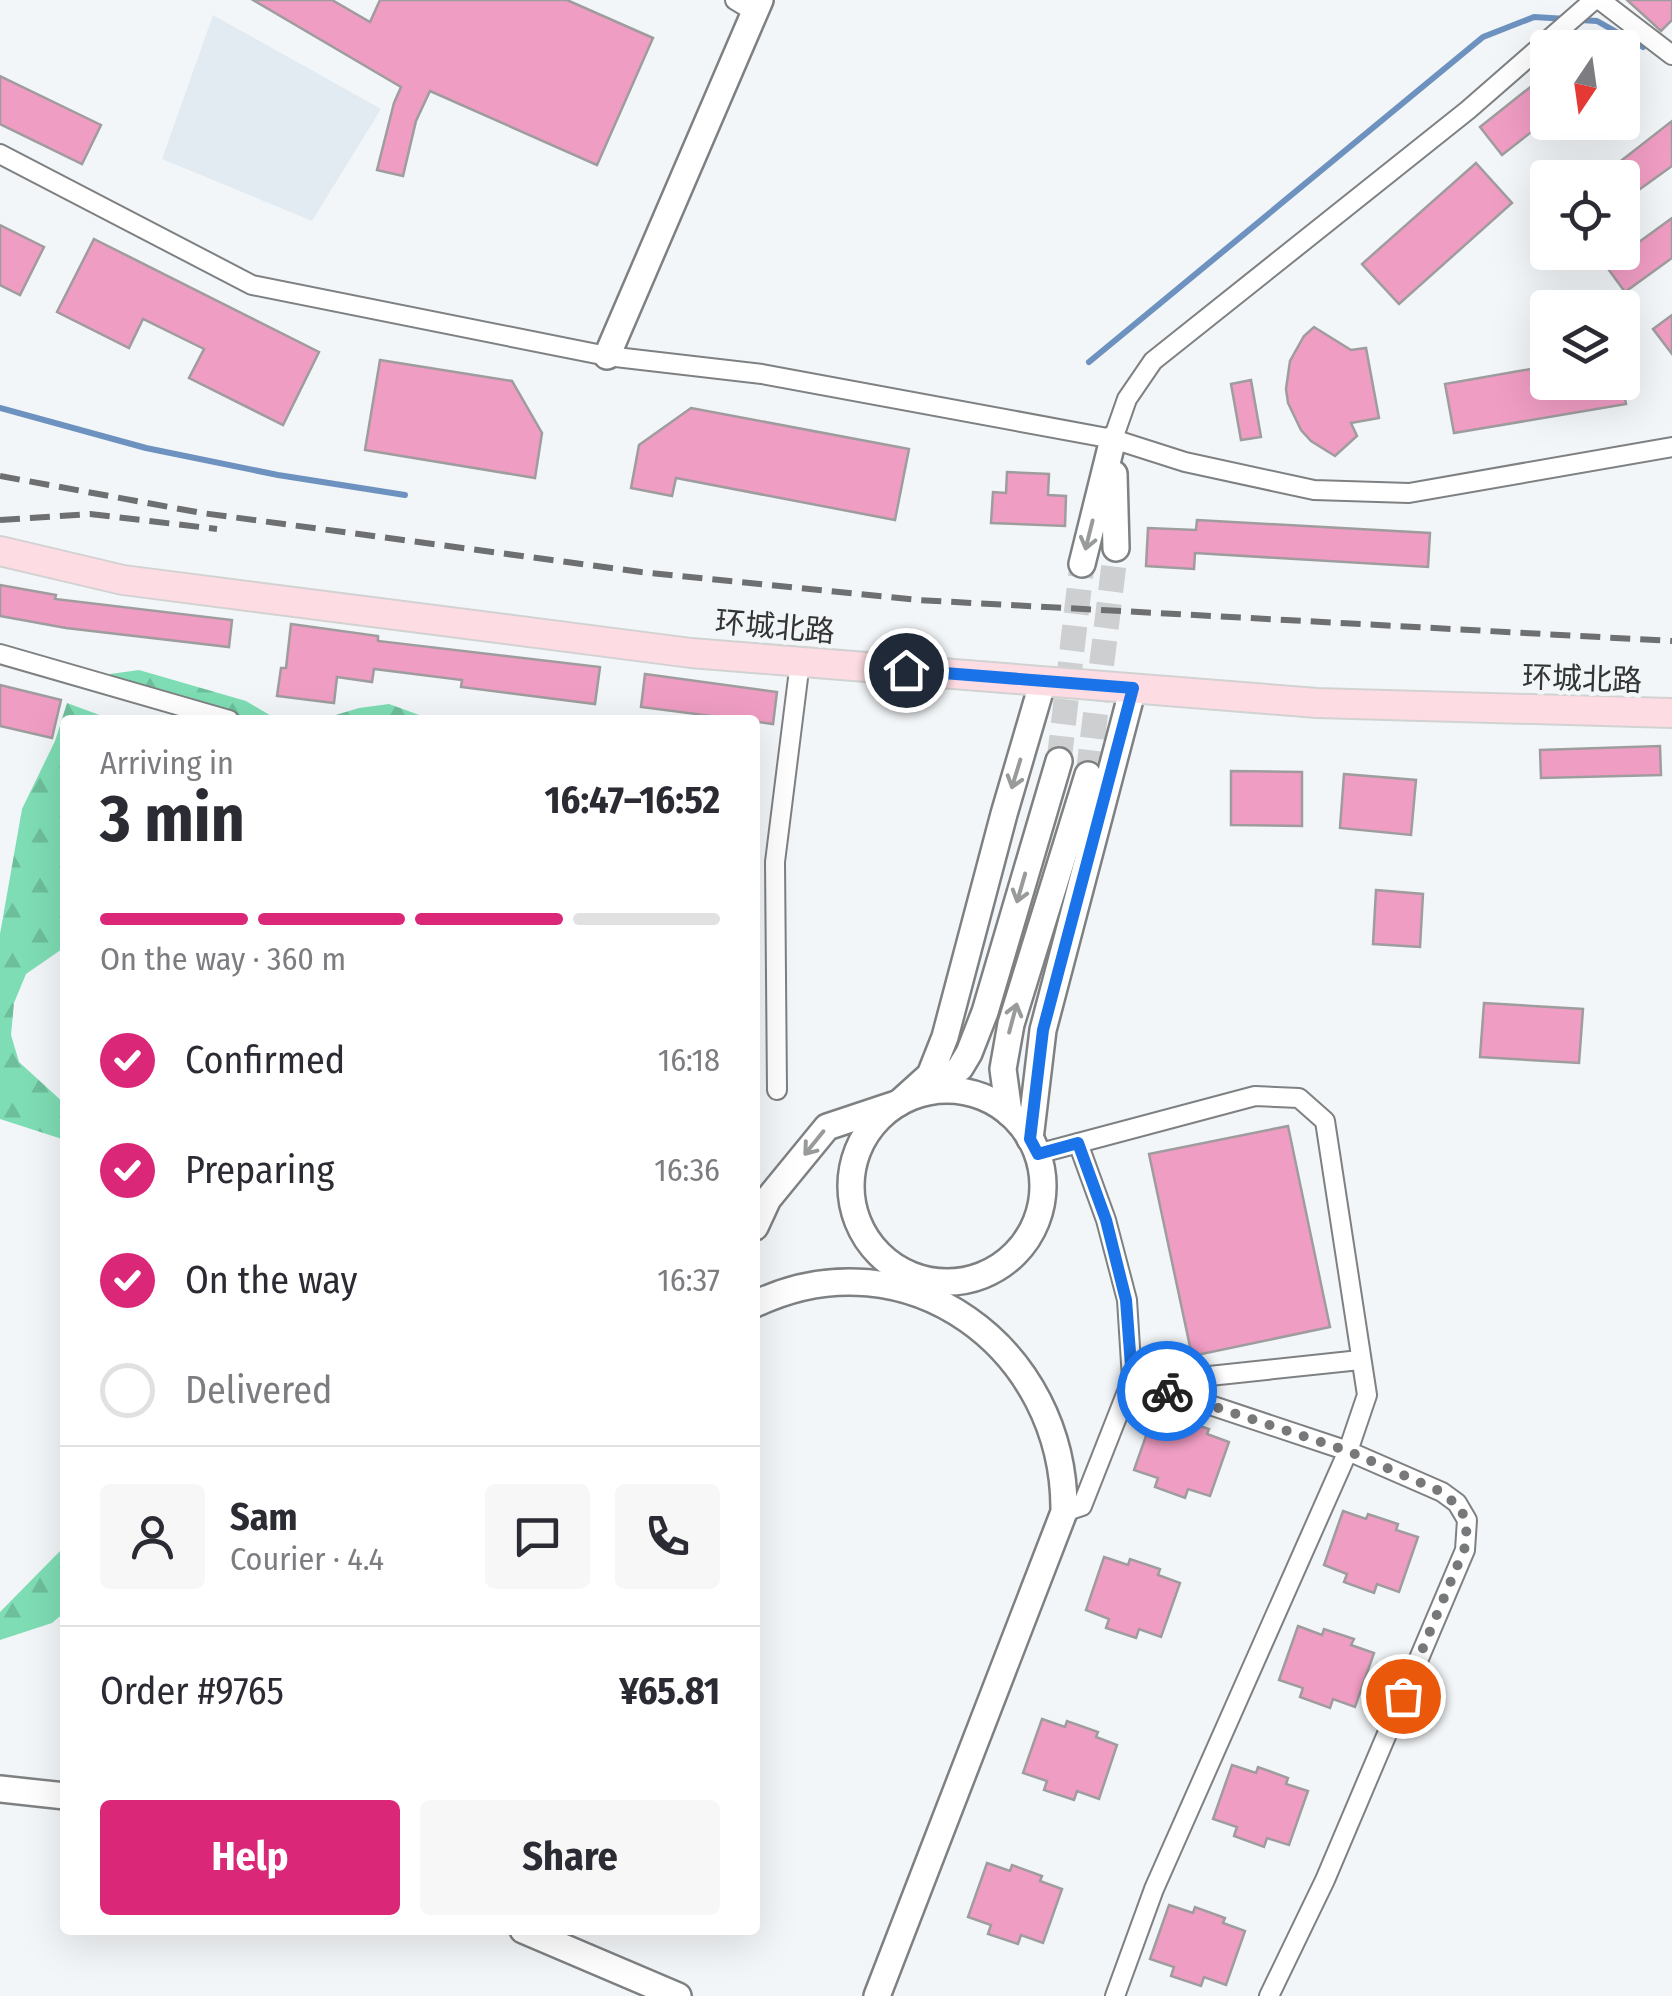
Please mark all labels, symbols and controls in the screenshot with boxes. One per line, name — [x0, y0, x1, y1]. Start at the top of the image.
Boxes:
north arrow — [1530, 30, 1640, 140]
map controls — [1530, 30, 1640, 400]
button: locate — [1530, 160, 1640, 270]
button: layers — [1530, 290, 1640, 400]
one-way arrow — [1079, 518, 1097, 550]
street label: 环城北路 — [714, 604, 836, 650]
pin — [864, 628, 949, 713]
icon: home — [879, 643, 934, 698]
street label: 环城北路 — [1521, 659, 1643, 699]
text: Arriving in — [100, 744, 234, 782]
one-way arrow — [1006, 758, 1024, 790]
text: 16:47–16:52 — [544, 777, 720, 823]
text: 3 min — [100, 780, 245, 858]
one-way arrow — [1011, 872, 1029, 904]
text: On the way · 360 m — [100, 940, 346, 978]
one-way arrow — [1005, 1002, 1024, 1034]
icon: check — [100, 1033, 155, 1088]
text: Confirmed — [185, 1037, 345, 1083]
text: 16:18 — [658, 1041, 720, 1079]
one-way arrow — [803, 1130, 825, 1156]
icon: check — [100, 1143, 155, 1198]
text: Preparing — [185, 1147, 334, 1193]
text: 16:36 — [654, 1151, 720, 1189]
icon: check — [100, 1253, 155, 1308]
text: On the way — [185, 1257, 357, 1303]
text: 16:37 — [657, 1261, 720, 1299]
courier — [1117, 1341, 1217, 1441]
icon: bike — [1140, 1364, 1195, 1419]
text: Delivered — [185, 1367, 332, 1413]
button: person — [100, 1484, 205, 1589]
button: chat — [485, 1484, 590, 1589]
button: phone — [615, 1484, 720, 1589]
text: Sam — [230, 1494, 298, 1540]
text: Courier · 4.4 — [230, 1540, 384, 1578]
pin — [1361, 1654, 1446, 1739]
text: Order #9765 — [100, 1668, 284, 1714]
text: ¥65.81 — [619, 1668, 720, 1714]
icon: bag — [1376, 1669, 1431, 1724]
button: Help — [100, 1800, 400, 1915]
button: Share — [420, 1800, 720, 1915]

